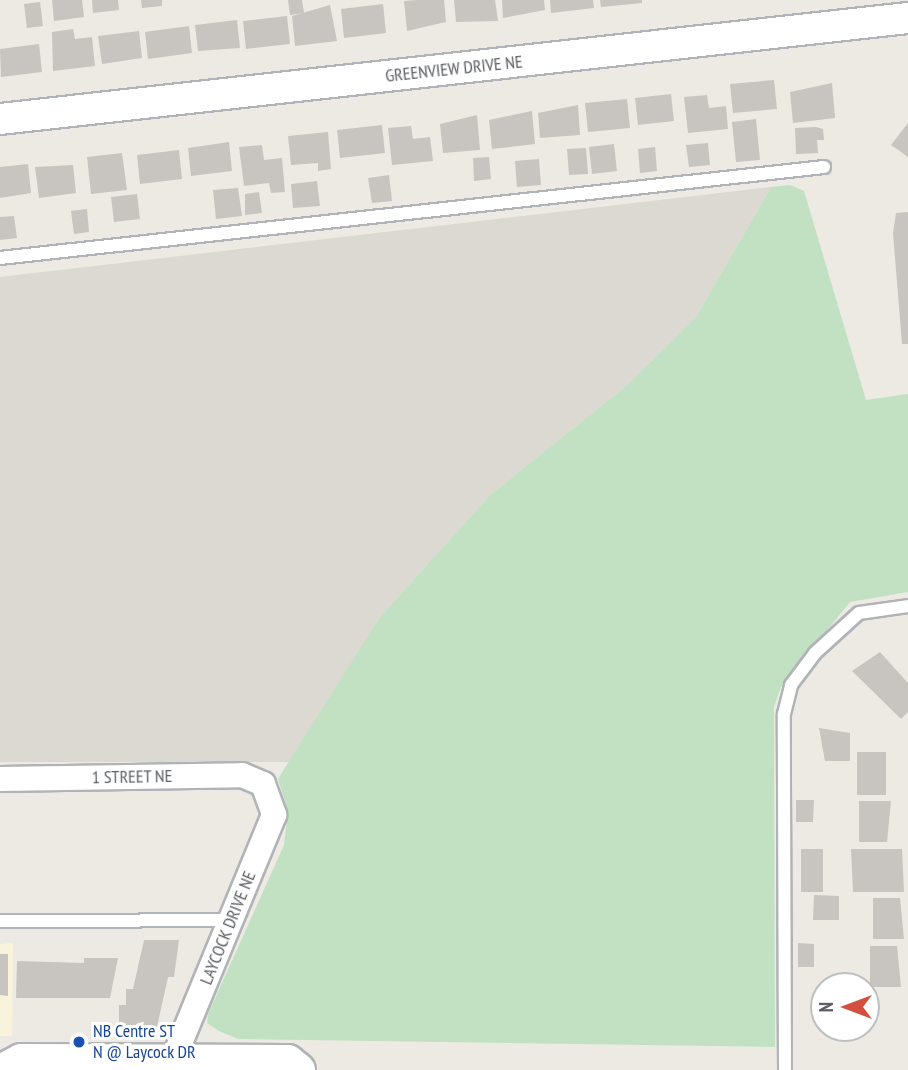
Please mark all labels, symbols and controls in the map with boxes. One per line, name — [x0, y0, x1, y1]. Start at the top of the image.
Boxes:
street label: GREENVIEW DRIVE NE — [384, 51, 524, 87]
street label: 1 STREET NE — [91, 765, 173, 789]
street label: LAYCOCK DRIVE NE — [195, 868, 261, 988]
north arrow — [810, 972, 880, 1042]
text: N — [814, 1002, 838, 1012]
place label: NB Centre ST N @ Laycock DR — [93, 1021, 196, 1064]
marker: NB Centre ST N @ Laycock DR — [71, 1034, 87, 1050]

